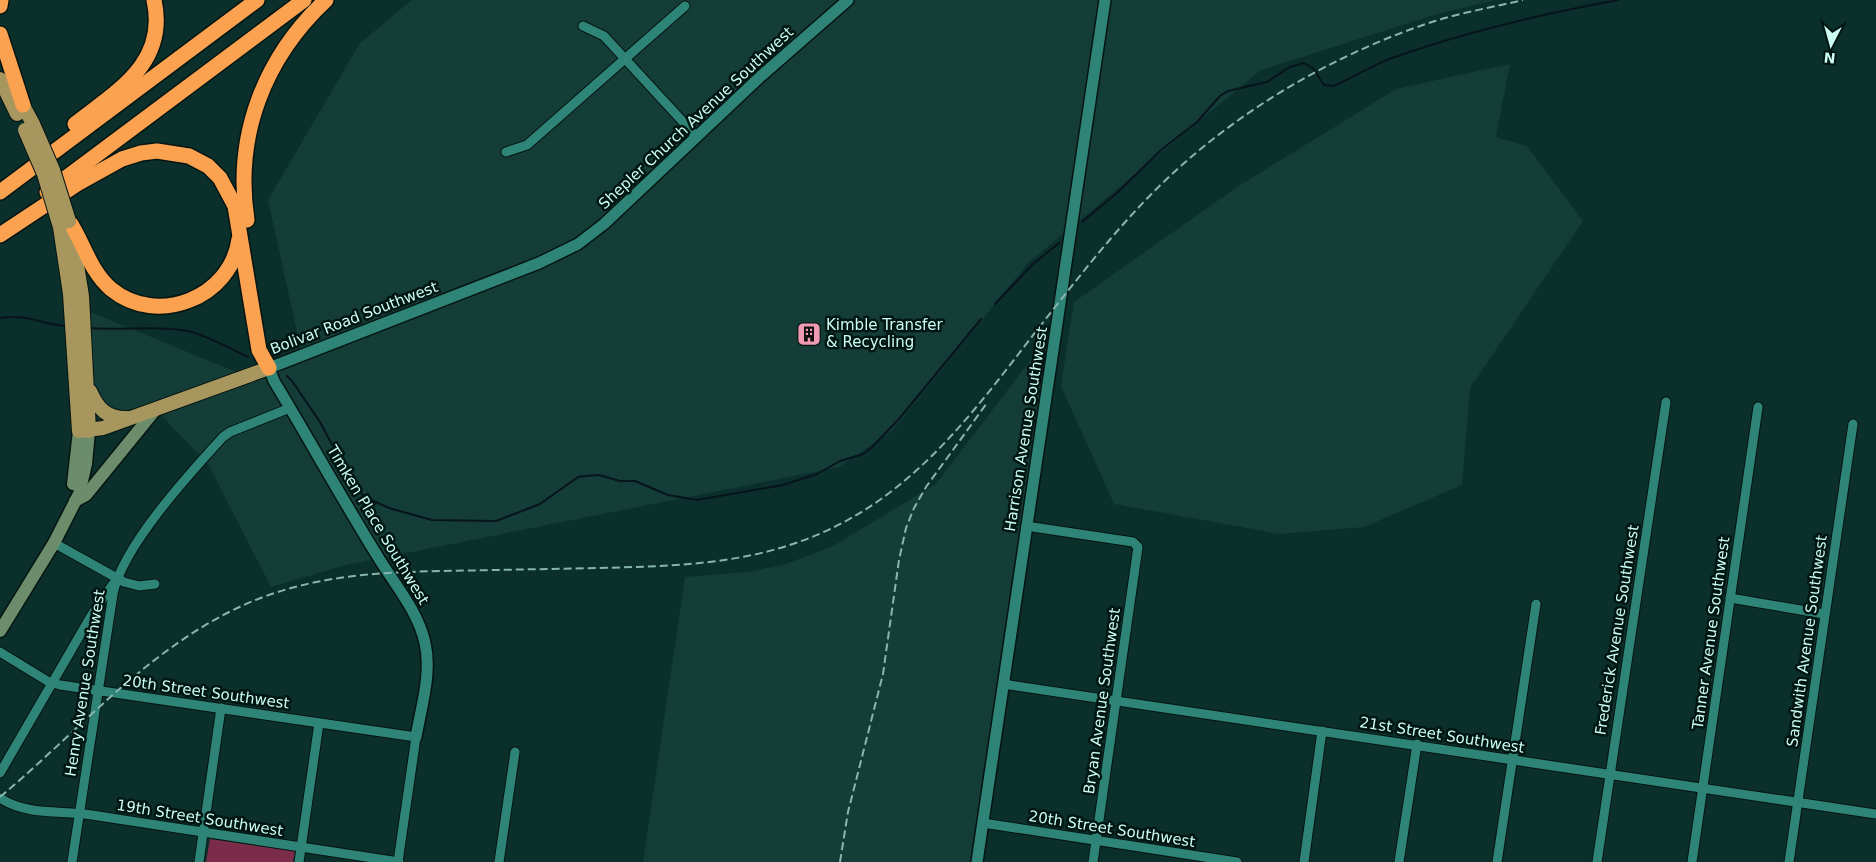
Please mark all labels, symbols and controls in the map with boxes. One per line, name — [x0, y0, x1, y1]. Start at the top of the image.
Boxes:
north arrow — [1806, 20, 1856, 70]
street label: Shepler Church Avenue Southwest — [595, 23, 797, 213]
text: N — [1823, 49, 1836, 66]
street label: Bolivar Road Southwest — [268, 278, 440, 358]
place label: Kimble Transfer & Recycling — [826, 316, 943, 351]
building icon: Kimble Transfer & Recycling — [796, 321, 822, 347]
street label: Harrison Avenue Southwest — [1001, 325, 1051, 533]
street label: Timken Place Southwest — [323, 441, 433, 608]
street label: Frederick Avenue Southwest — [1591, 523, 1643, 736]
street label: Sandwith Avenue Southwest — [1783, 534, 1831, 748]
street label: Tanner Avenue Southwest — [1688, 535, 1733, 731]
street label: Henry Avenue Southwest — [61, 588, 109, 778]
street label: Bryan Avenue Southwest — [1080, 607, 1124, 795]
street label: 20th Street Southwest — [121, 671, 291, 713]
street label: 21st Street Southwest — [1358, 713, 1526, 757]
street label: 19th Street Southwest — [115, 796, 285, 840]
street label: 20th Street Southwest — [1027, 807, 1197, 851]

